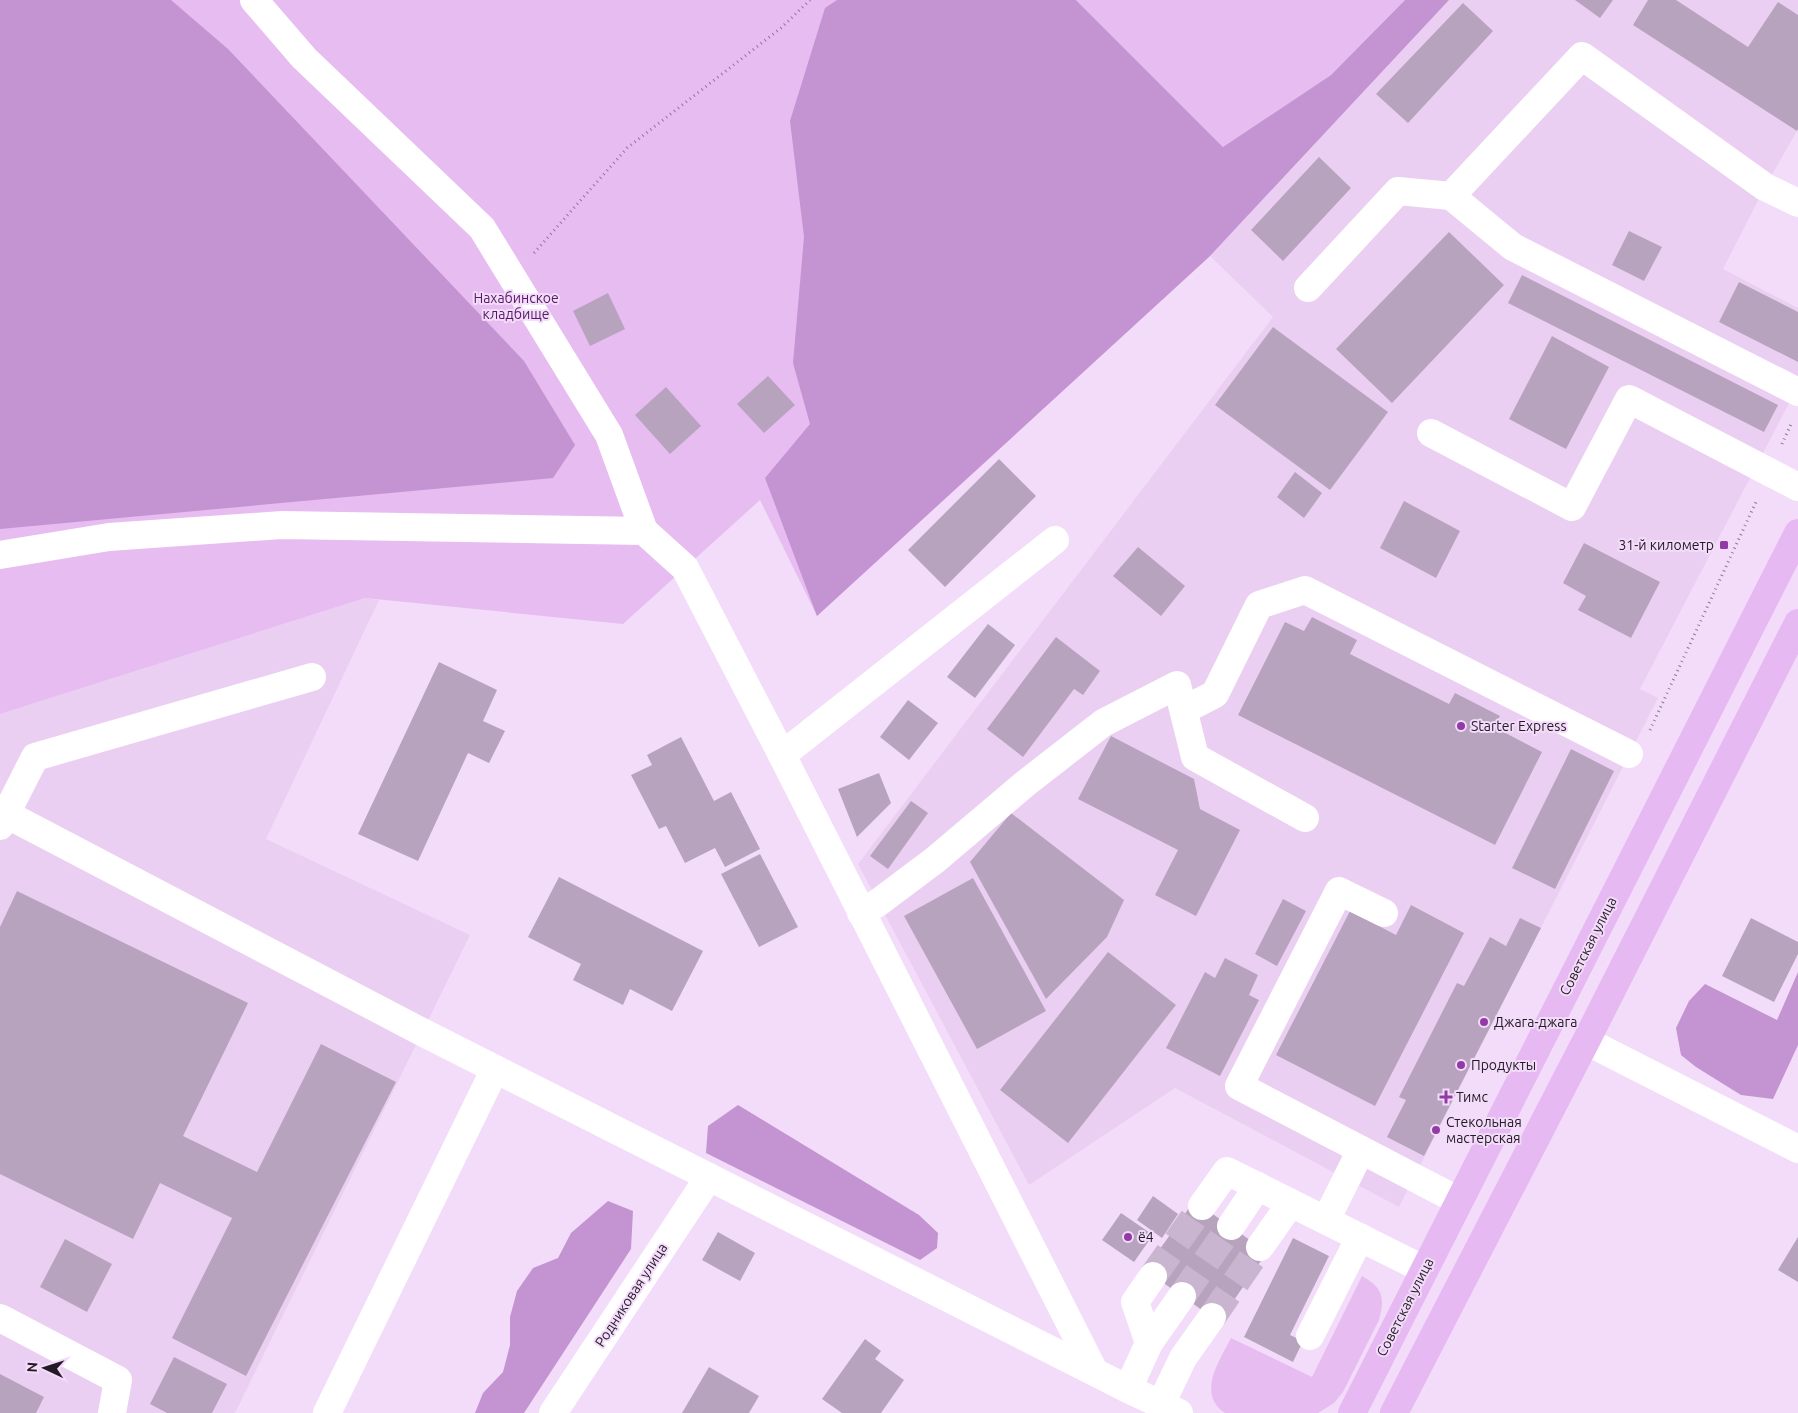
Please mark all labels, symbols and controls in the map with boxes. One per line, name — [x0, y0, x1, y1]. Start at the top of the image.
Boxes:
park label: Нахабинское кладбище — [473, 290, 559, 322]
place label: 31-й километр — [1618, 537, 1714, 553]
marker: 31-й километр — [1718, 539, 1730, 551]
place label: Starter Express — [1471, 718, 1566, 734]
marker: Starter Express — [1455, 720, 1467, 732]
street label: Советская улица — [1556, 894, 1620, 998]
place label: Джага-джага — [1494, 1014, 1577, 1030]
marker: Джага-джага — [1478, 1016, 1490, 1028]
place label: Продукты — [1471, 1057, 1536, 1073]
marker: Продукты — [1455, 1059, 1467, 1071]
place label: Тимс — [1456, 1089, 1488, 1105]
marker: Тимс — [1440, 1091, 1452, 1103]
place label: Стекольная мастерская — [1446, 1114, 1522, 1146]
marker: Стекольная мастерская — [1430, 1124, 1442, 1136]
place label: ё4 — [1138, 1229, 1154, 1245]
marker: ё4 — [1122, 1231, 1134, 1243]
street label: Родниковая улица — [592, 1240, 670, 1350]
street label: Советская улица — [1373, 1255, 1437, 1359]
north arrow — [20, 1343, 70, 1393]
text: N — [24, 1361, 40, 1373]

